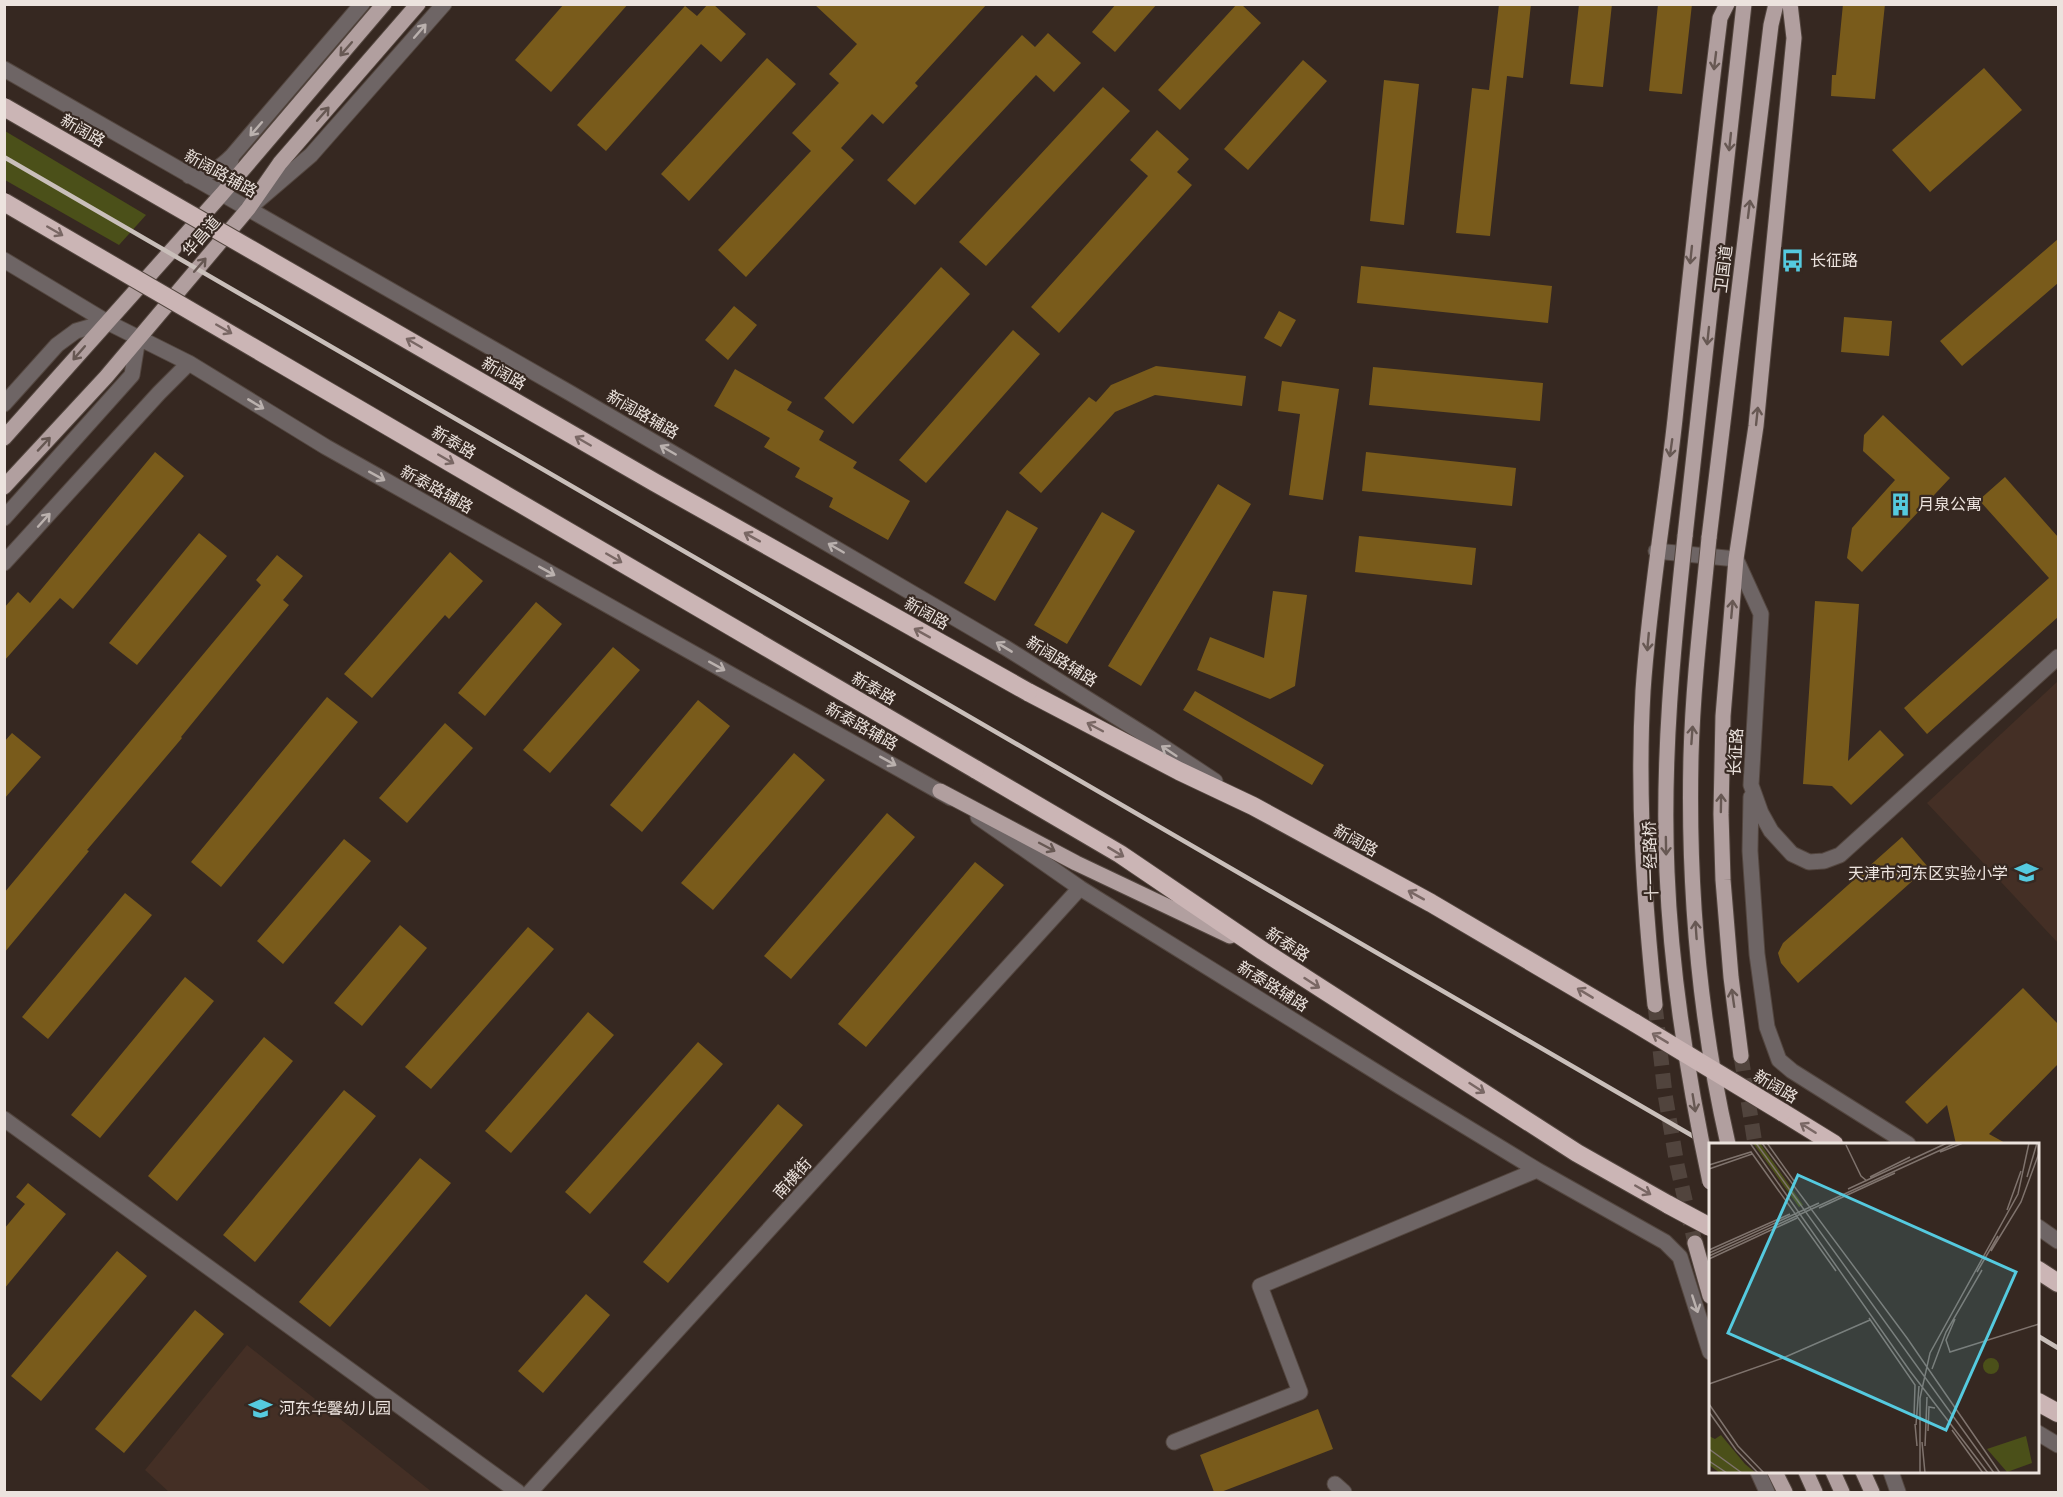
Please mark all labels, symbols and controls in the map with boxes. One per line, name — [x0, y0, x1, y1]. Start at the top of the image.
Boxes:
one-way arrow — [413, 24, 427, 39]
one-way arrow — [339, 41, 353, 56]
one-way arrow — [1709, 51, 1720, 70]
one-way arrow — [316, 107, 330, 122]
street label: 新阔路 — [58, 109, 109, 150]
one-way arrow — [249, 121, 263, 136]
one-way arrow — [1724, 132, 1735, 152]
street label: 新阔路辅路 — [182, 145, 261, 200]
one-way arrow — [1743, 200, 1754, 219]
street label: 华昌道 — [178, 211, 224, 260]
one-way arrow — [46, 225, 63, 237]
one-way arrow — [1685, 244, 1696, 264]
street label: 卫国道 — [1710, 244, 1735, 294]
bus stop icon: 长征路 — [1779, 247, 1805, 273]
place label: 长征路 — [1810, 250, 1858, 269]
one-way arrow — [193, 258, 207, 273]
one-way arrow — [215, 324, 232, 336]
one-way arrow — [1702, 326, 1713, 345]
one-way arrow — [406, 337, 423, 349]
one-way arrow — [72, 346, 86, 361]
street label: 新阔路 — [479, 352, 530, 393]
street label: 新阔路辅路 — [604, 385, 683, 442]
one-way arrow — [247, 398, 264, 410]
one-way arrow — [1752, 406, 1763, 426]
street label: 新泰路 — [429, 421, 480, 462]
one-way arrow — [575, 434, 592, 446]
one-way arrow — [37, 437, 51, 452]
one-way arrow — [1665, 438, 1676, 458]
one-way arrow — [659, 443, 676, 455]
one-way arrow — [437, 454, 454, 466]
street label: 新泰路辅路 — [398, 461, 477, 516]
one-way arrow — [368, 470, 385, 482]
building icon: 月泉公寓 — [1887, 491, 1913, 517]
place label: 月泉公寓 — [1918, 494, 1982, 513]
one-way arrow — [37, 512, 51, 527]
one-way arrow — [744, 531, 761, 543]
one-way arrow — [828, 542, 845, 554]
one-way arrow — [605, 553, 623, 564]
one-way arrow — [538, 566, 556, 577]
street label: 新阔路 — [902, 593, 953, 633]
one-way arrow — [1727, 599, 1738, 619]
one-way arrow — [914, 627, 931, 639]
street label: 新阔路辅路 — [1023, 631, 1101, 690]
one-way arrow — [1642, 632, 1653, 652]
one-way arrow — [996, 641, 1013, 653]
one-way arrow — [708, 661, 726, 672]
street label: 新泰路 — [849, 667, 900, 708]
street label: 新泰路辅路 — [823, 698, 902, 753]
one-way arrow — [1086, 721, 1104, 732]
one-way arrow — [1687, 726, 1698, 746]
street label: 长征路 — [1724, 728, 1745, 776]
one-way arrow — [1161, 744, 1178, 756]
one-way arrow — [878, 756, 896, 767]
one-way arrow — [1716, 794, 1727, 814]
street label: 新阔路 — [1331, 820, 1382, 860]
street label: 十一经路桥 — [1639, 821, 1660, 901]
one-way arrow — [1661, 835, 1672, 855]
one-way arrow — [1038, 842, 1056, 854]
one-way arrow — [1107, 846, 1124, 858]
school or university icon: 天津市河东区实验小学 — [2013, 860, 2039, 886]
place label: 天津市河东区实验小学 — [1848, 863, 2008, 882]
one-way arrow — [1408, 889, 1425, 901]
one-way arrow — [1691, 921, 1702, 941]
street label: 新泰路 — [1263, 923, 1314, 965]
street label: 新泰路辅路 — [1234, 956, 1312, 1015]
one-way arrow — [1304, 977, 1320, 989]
one-way arrow — [1577, 987, 1594, 999]
one-way arrow — [1728, 989, 1739, 1008]
one-way arrow — [1652, 1032, 1669, 1044]
street label: 新阔路 — [1751, 1065, 1802, 1106]
one-way arrow — [1468, 1082, 1484, 1094]
one-way arrow — [1689, 1093, 1700, 1112]
one-way arrow — [1800, 1122, 1817, 1134]
inset map — [1709, 1143, 2039, 1473]
street label: 南横街 — [769, 1153, 815, 1202]
one-way arrow — [1634, 1184, 1651, 1196]
one-way arrow — [1690, 1294, 1701, 1313]
school or university icon: 河东华馨幼儿园 — [248, 1395, 274, 1421]
place label: 河东华馨幼儿园 — [279, 1398, 391, 1417]

